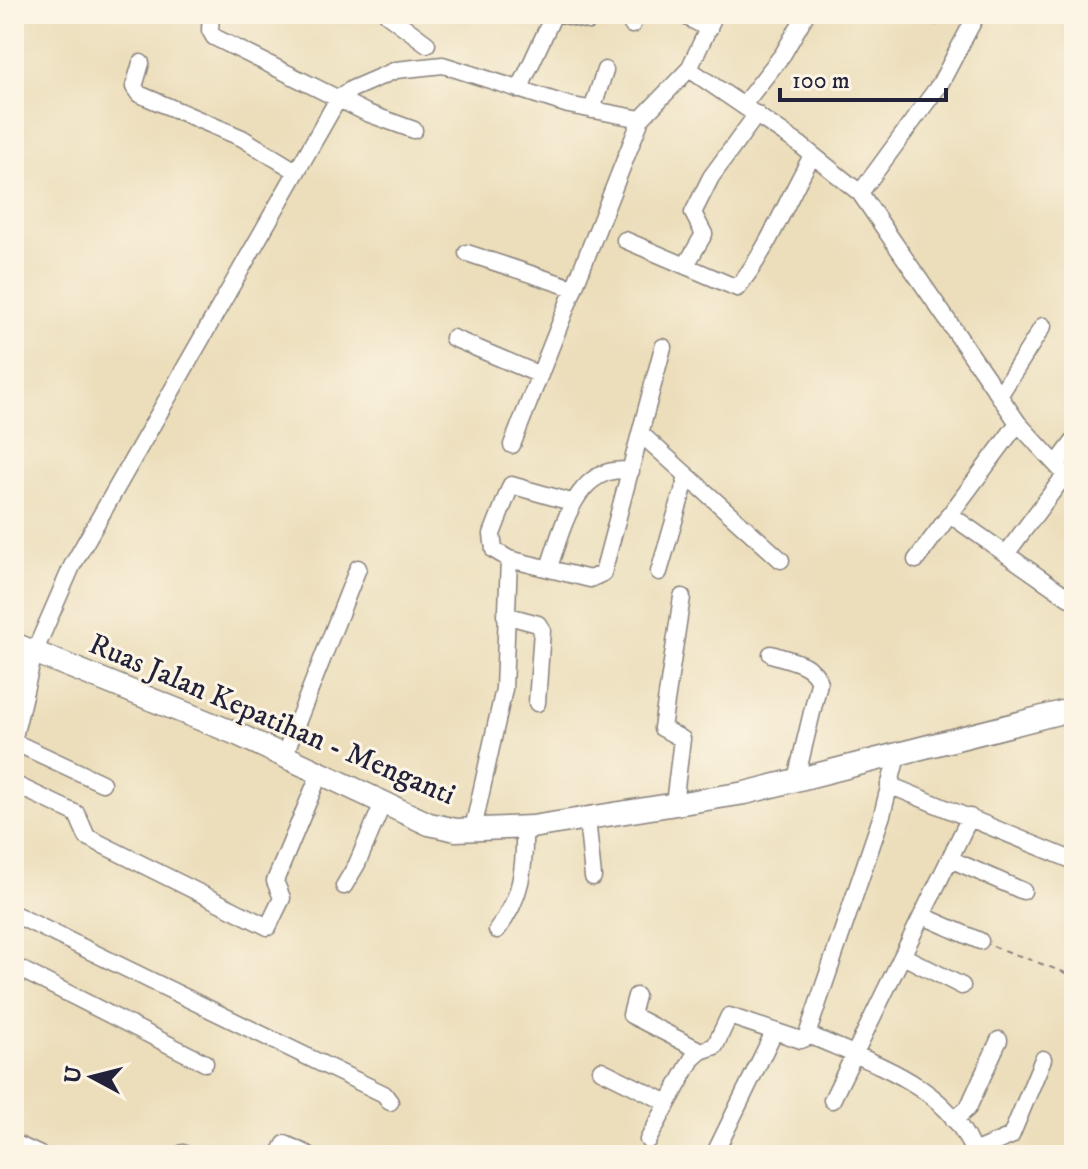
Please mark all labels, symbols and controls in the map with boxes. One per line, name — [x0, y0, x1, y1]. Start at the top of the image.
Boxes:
scale bar — [780, 52, 946, 102]
text: 100 m — [792, 66, 850, 96]
street label: Ruas Jalan Kepatihan - Menganti — [83, 626, 461, 814]
north arrow — [52, 1037, 132, 1117]
text: U — [59, 1065, 88, 1085]

